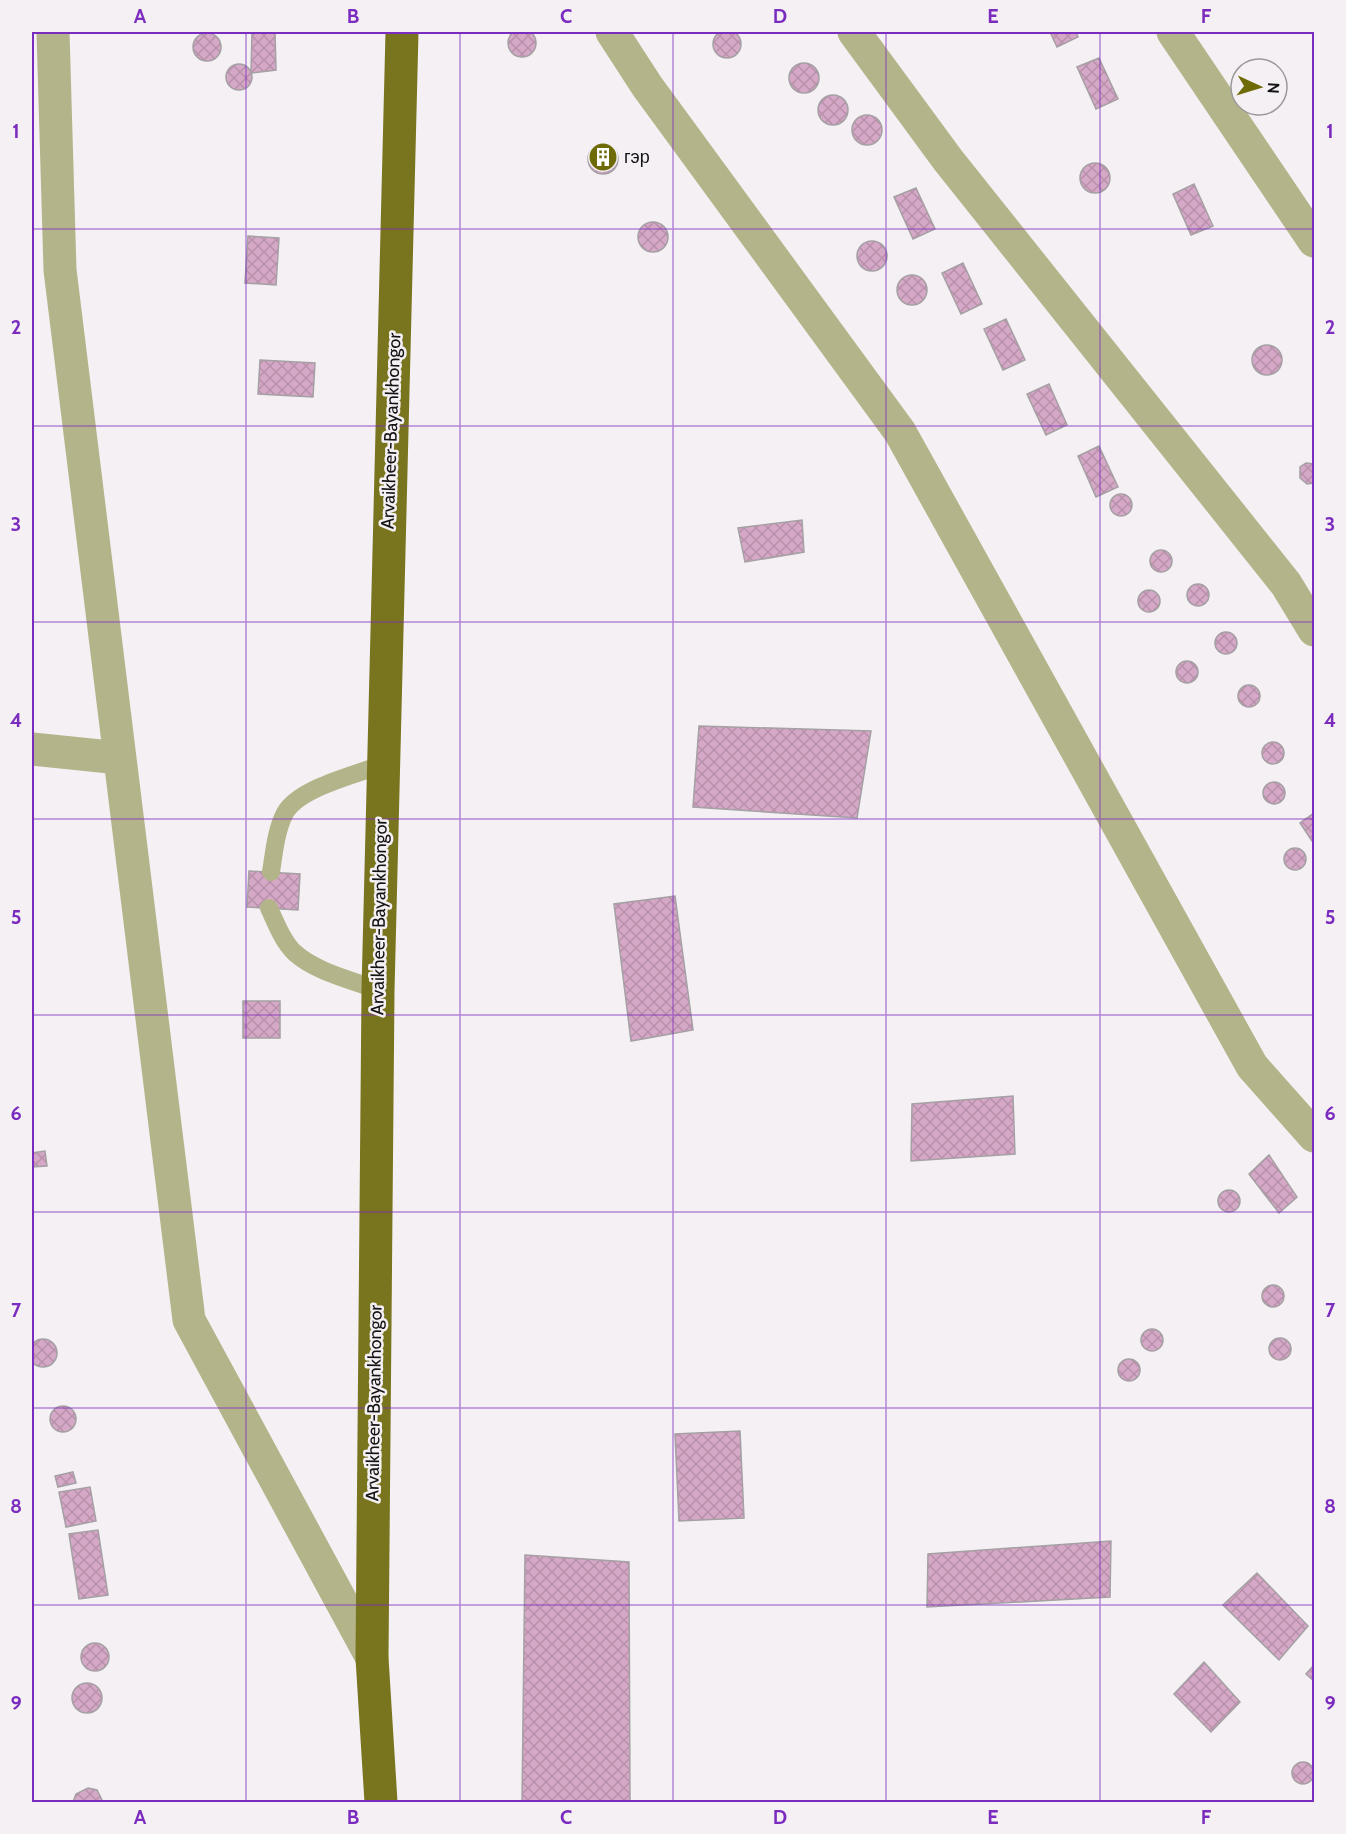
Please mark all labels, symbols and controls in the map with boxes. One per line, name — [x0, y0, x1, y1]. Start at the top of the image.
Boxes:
text: A — [134, 4, 147, 28]
text: B — [347, 4, 359, 28]
text: C — [560, 4, 572, 28]
text: D — [773, 4, 787, 28]
text: E — [987, 4, 999, 28]
text: F — [1201, 4, 1212, 28]
north arrow — [1229, 57, 1289, 117]
text: N — [1264, 82, 1283, 94]
text: 1 — [12, 119, 20, 143]
text: 1 — [1326, 119, 1334, 143]
building icon: гэр — [587, 141, 619, 173]
place label: гэр — [624, 146, 650, 168]
text: 2 — [11, 315, 21, 339]
text: 2 — [1325, 315, 1335, 339]
street label: Arvaikheer-Bayankhongor — [377, 332, 405, 529]
text: 3 — [11, 512, 21, 536]
text: 3 — [1325, 512, 1335, 536]
text: 4 — [10, 708, 22, 732]
text: 4 — [1324, 708, 1336, 732]
street label: Arvaikheer-Bayankhongor — [366, 818, 392, 1015]
text: 5 — [11, 905, 21, 929]
text: 5 — [1325, 905, 1335, 929]
text: 6 — [10, 1101, 22, 1125]
text: 6 — [1324, 1101, 1336, 1125]
text: 7 — [11, 1298, 22, 1322]
text: 7 — [1325, 1298, 1336, 1322]
street label: Arvaikheer-Bayankhongor — [361, 1304, 387, 1501]
text: 8 — [10, 1494, 22, 1518]
text: 8 — [1324, 1494, 1336, 1518]
text: 9 — [10, 1691, 22, 1715]
text: 9 — [1324, 1691, 1336, 1715]
text: A — [134, 1805, 147, 1829]
text: B — [347, 1805, 359, 1829]
text: C — [560, 1805, 572, 1829]
text: D — [773, 1805, 787, 1829]
text: E — [987, 1805, 999, 1829]
text: F — [1201, 1805, 1212, 1829]

